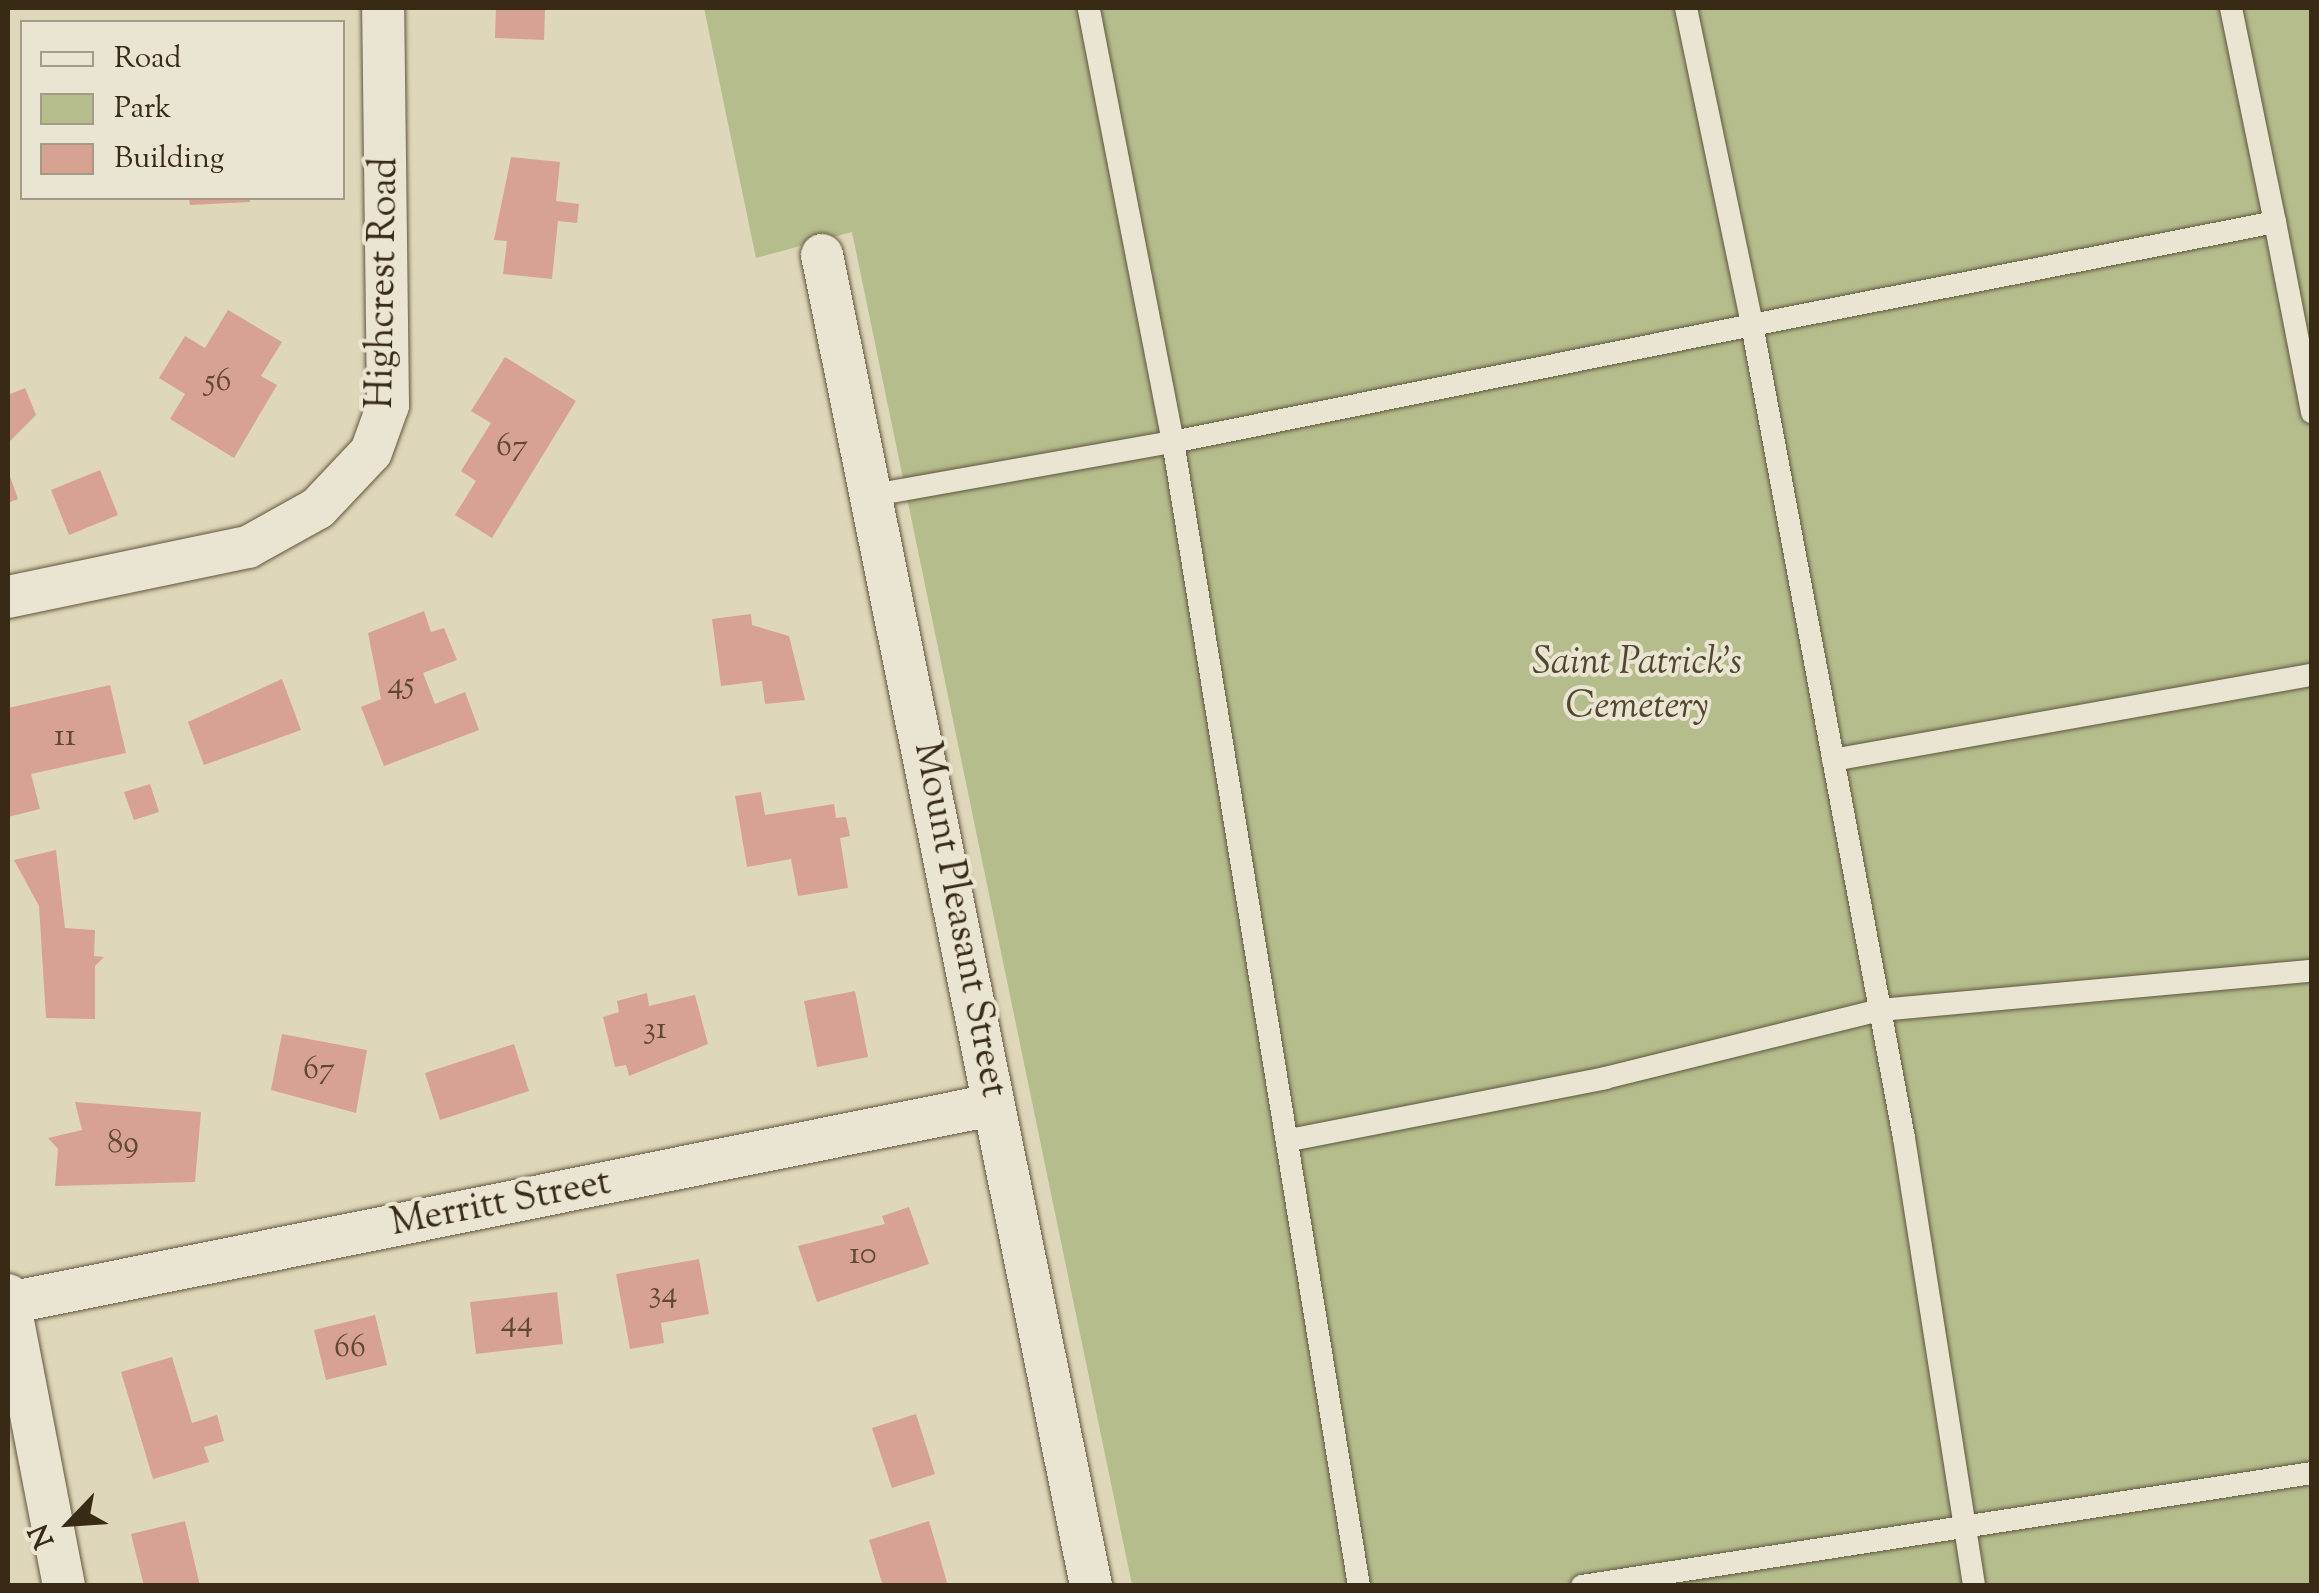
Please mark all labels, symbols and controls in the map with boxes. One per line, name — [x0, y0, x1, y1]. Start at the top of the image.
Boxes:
legend — [20, 20, 345, 200]
text: Road — [114, 38, 181, 81]
text: Park — [114, 88, 171, 131]
text: Building — [114, 138, 224, 181]
street label: Highcrest Road — [360, 157, 410, 409]
house number: 56 — [205, 363, 231, 401]
house number: 67 — [496, 428, 528, 466]
park label: Saint Patrick's Cemetery — [1532, 642, 1742, 732]
house number: 45 — [387, 666, 415, 704]
house number: 11 — [54, 718, 76, 756]
street label: Mount Pleasant Street — [901, 739, 1015, 1101]
house number: 31 — [643, 1011, 667, 1049]
house number: 67 — [303, 1051, 335, 1089]
house number: 89 — [107, 1125, 139, 1163]
street label: Merritt Street — [387, 1161, 615, 1249]
house number: 10 — [849, 1236, 877, 1274]
house number: 34 — [648, 1275, 678, 1313]
house number: 44 — [501, 1304, 533, 1342]
house number: 66 — [334, 1329, 366, 1367]
north arrow — [20, 1473, 120, 1573]
text: N — [20, 1517, 66, 1554]

